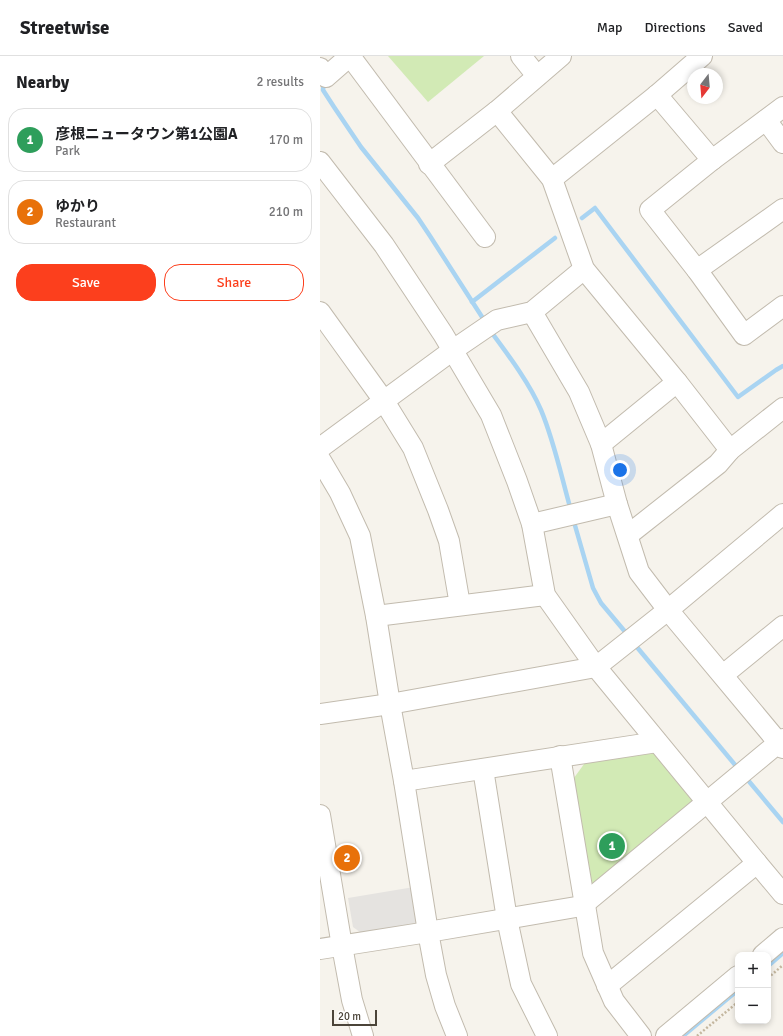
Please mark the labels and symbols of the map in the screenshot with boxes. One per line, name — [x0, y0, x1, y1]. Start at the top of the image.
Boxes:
north arrow — [687, 68, 723, 104]
your location — [610, 460, 630, 480]
pin: 1 — [599, 831, 625, 861]
pin: 2 — [334, 843, 360, 873]
scale bar — [332, 1008, 377, 1027]

